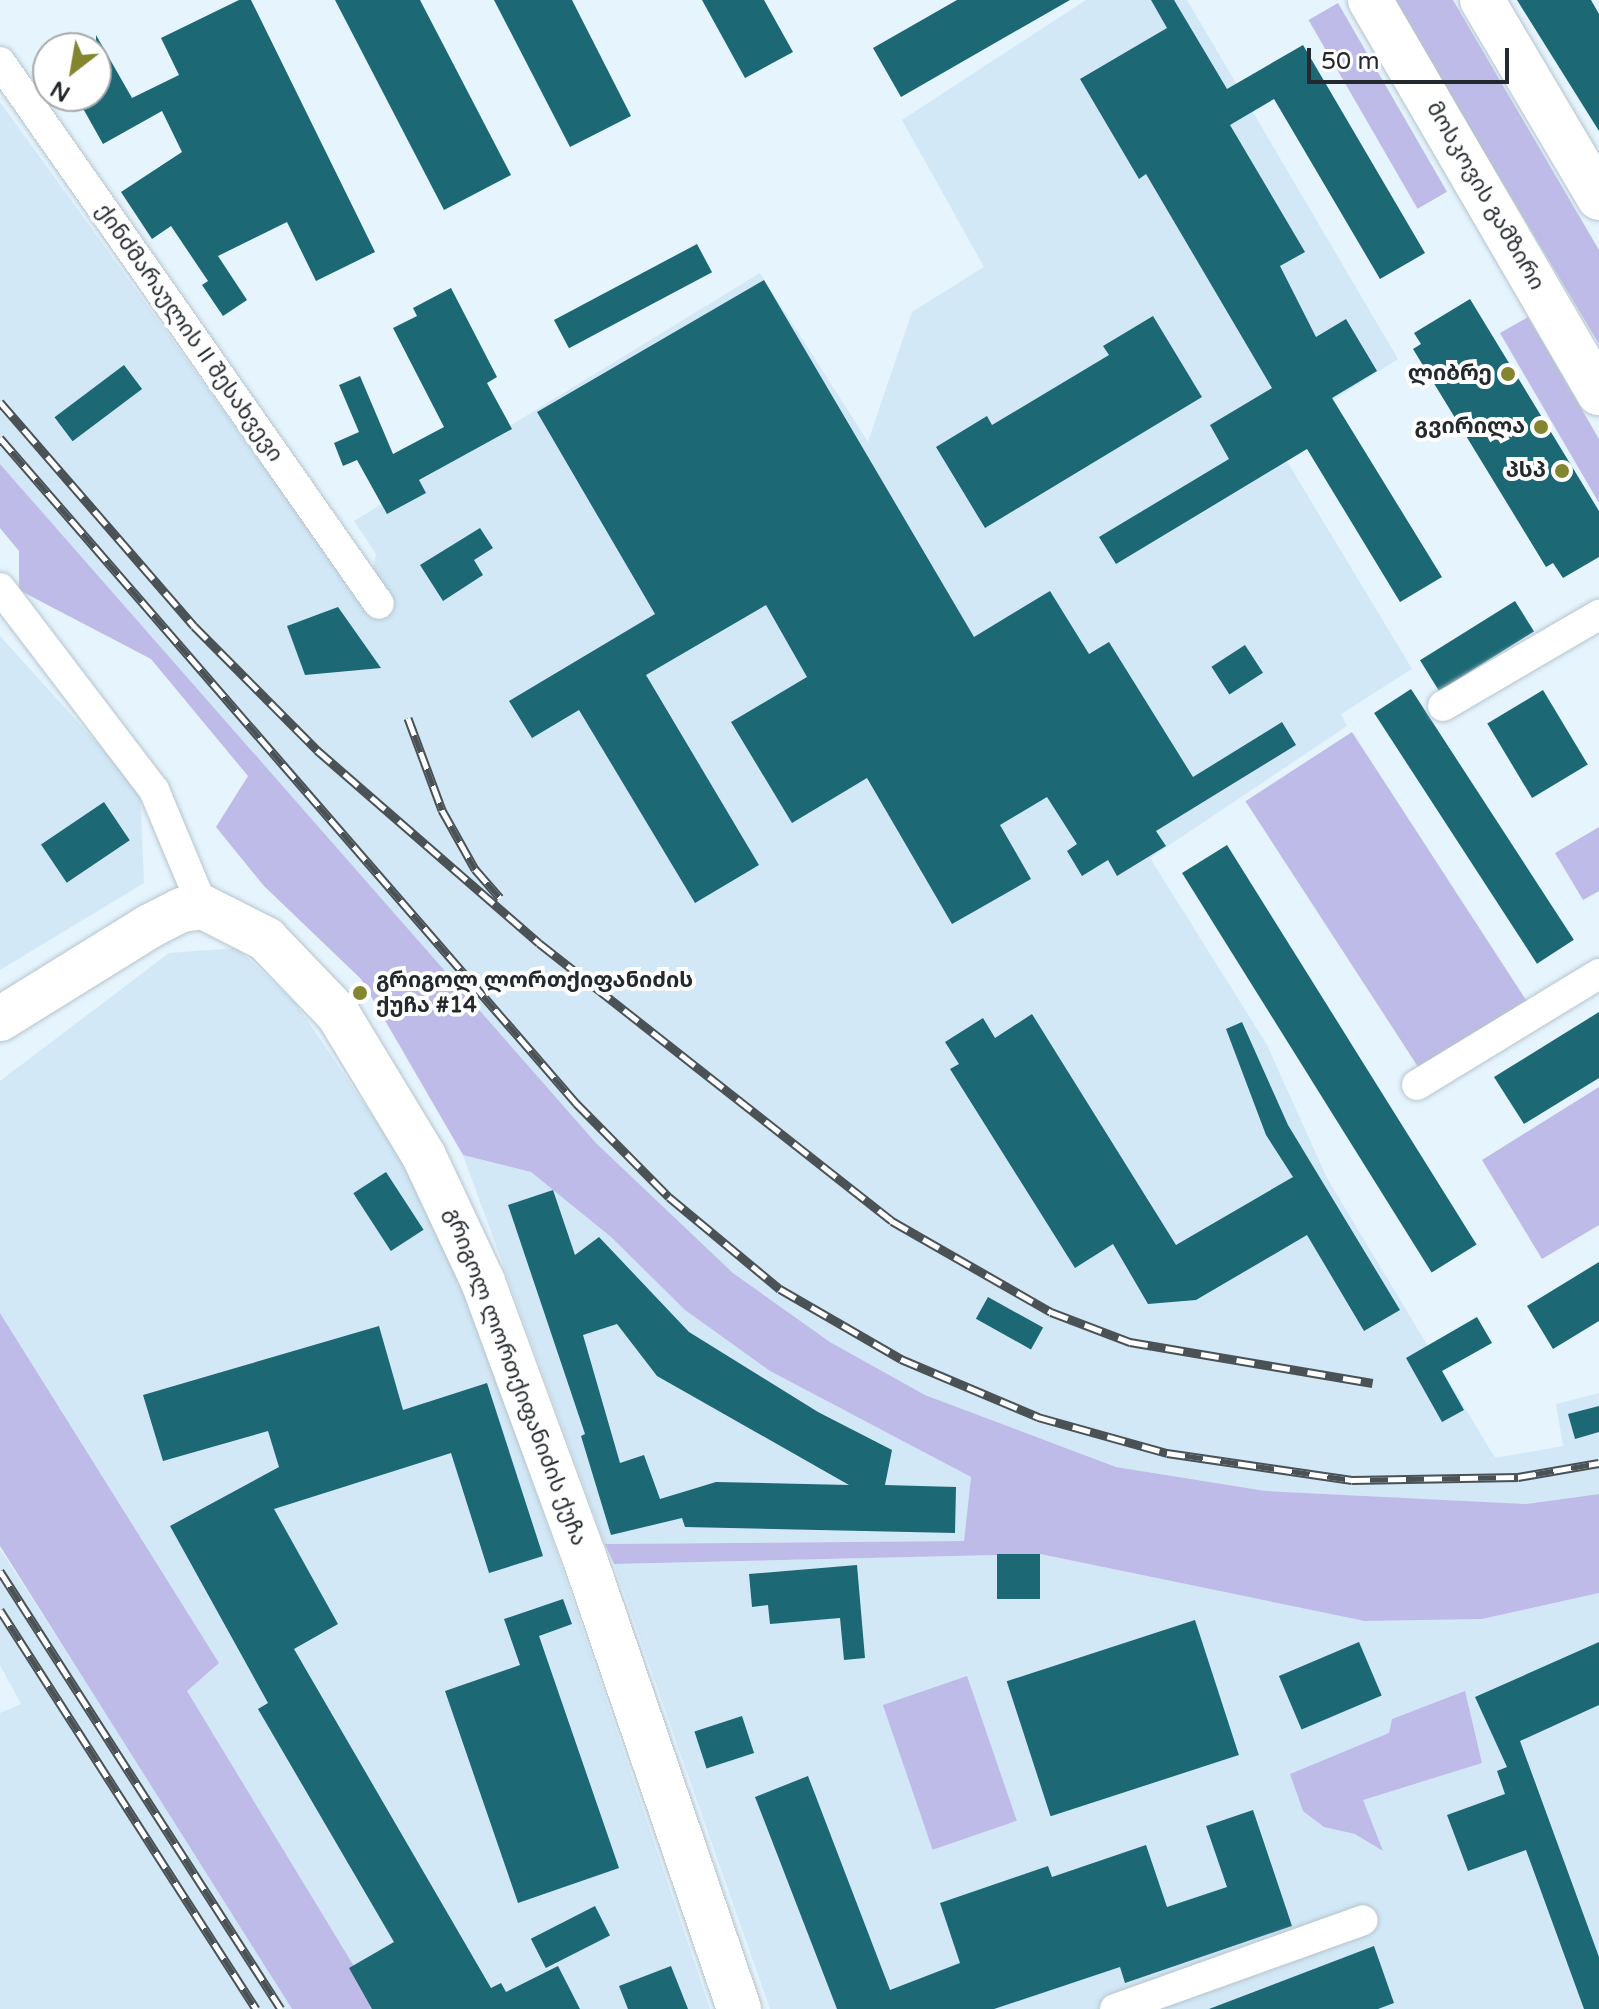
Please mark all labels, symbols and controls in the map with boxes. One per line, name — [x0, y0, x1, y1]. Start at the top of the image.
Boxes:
north arrow — [32, 32, 112, 112]
scale bar — [1311, 32, 1513, 82]
text: 50 m — [1321, 47, 1379, 76]
text: N — [46, 75, 75, 107]
street label: მოსკოვის გამზირი — [1420, 97, 1550, 295]
street label: ქინძმარაულის II შესახვევი — [90, 199, 288, 467]
place label: ლიბრე — [1408, 361, 1492, 387]
marker: ლიბრე — [1499, 365, 1517, 383]
place label: გვირილა — [1415, 414, 1525, 440]
marker: გვირილა — [1532, 418, 1550, 436]
place label: პსპ — [1506, 458, 1546, 484]
marker: პსპ — [1553, 462, 1571, 480]
place label: გრიგოლ ლორთქიფანიძის ქუჩა #14 — [376, 967, 693, 1018]
marker: გრიგოლ ლორთქიფანიძის ქუჩა #14 — [351, 984, 369, 1002]
street label: გრიგოლ ლორთქიფანიძის ქუჩა — [438, 1204, 592, 1550]

